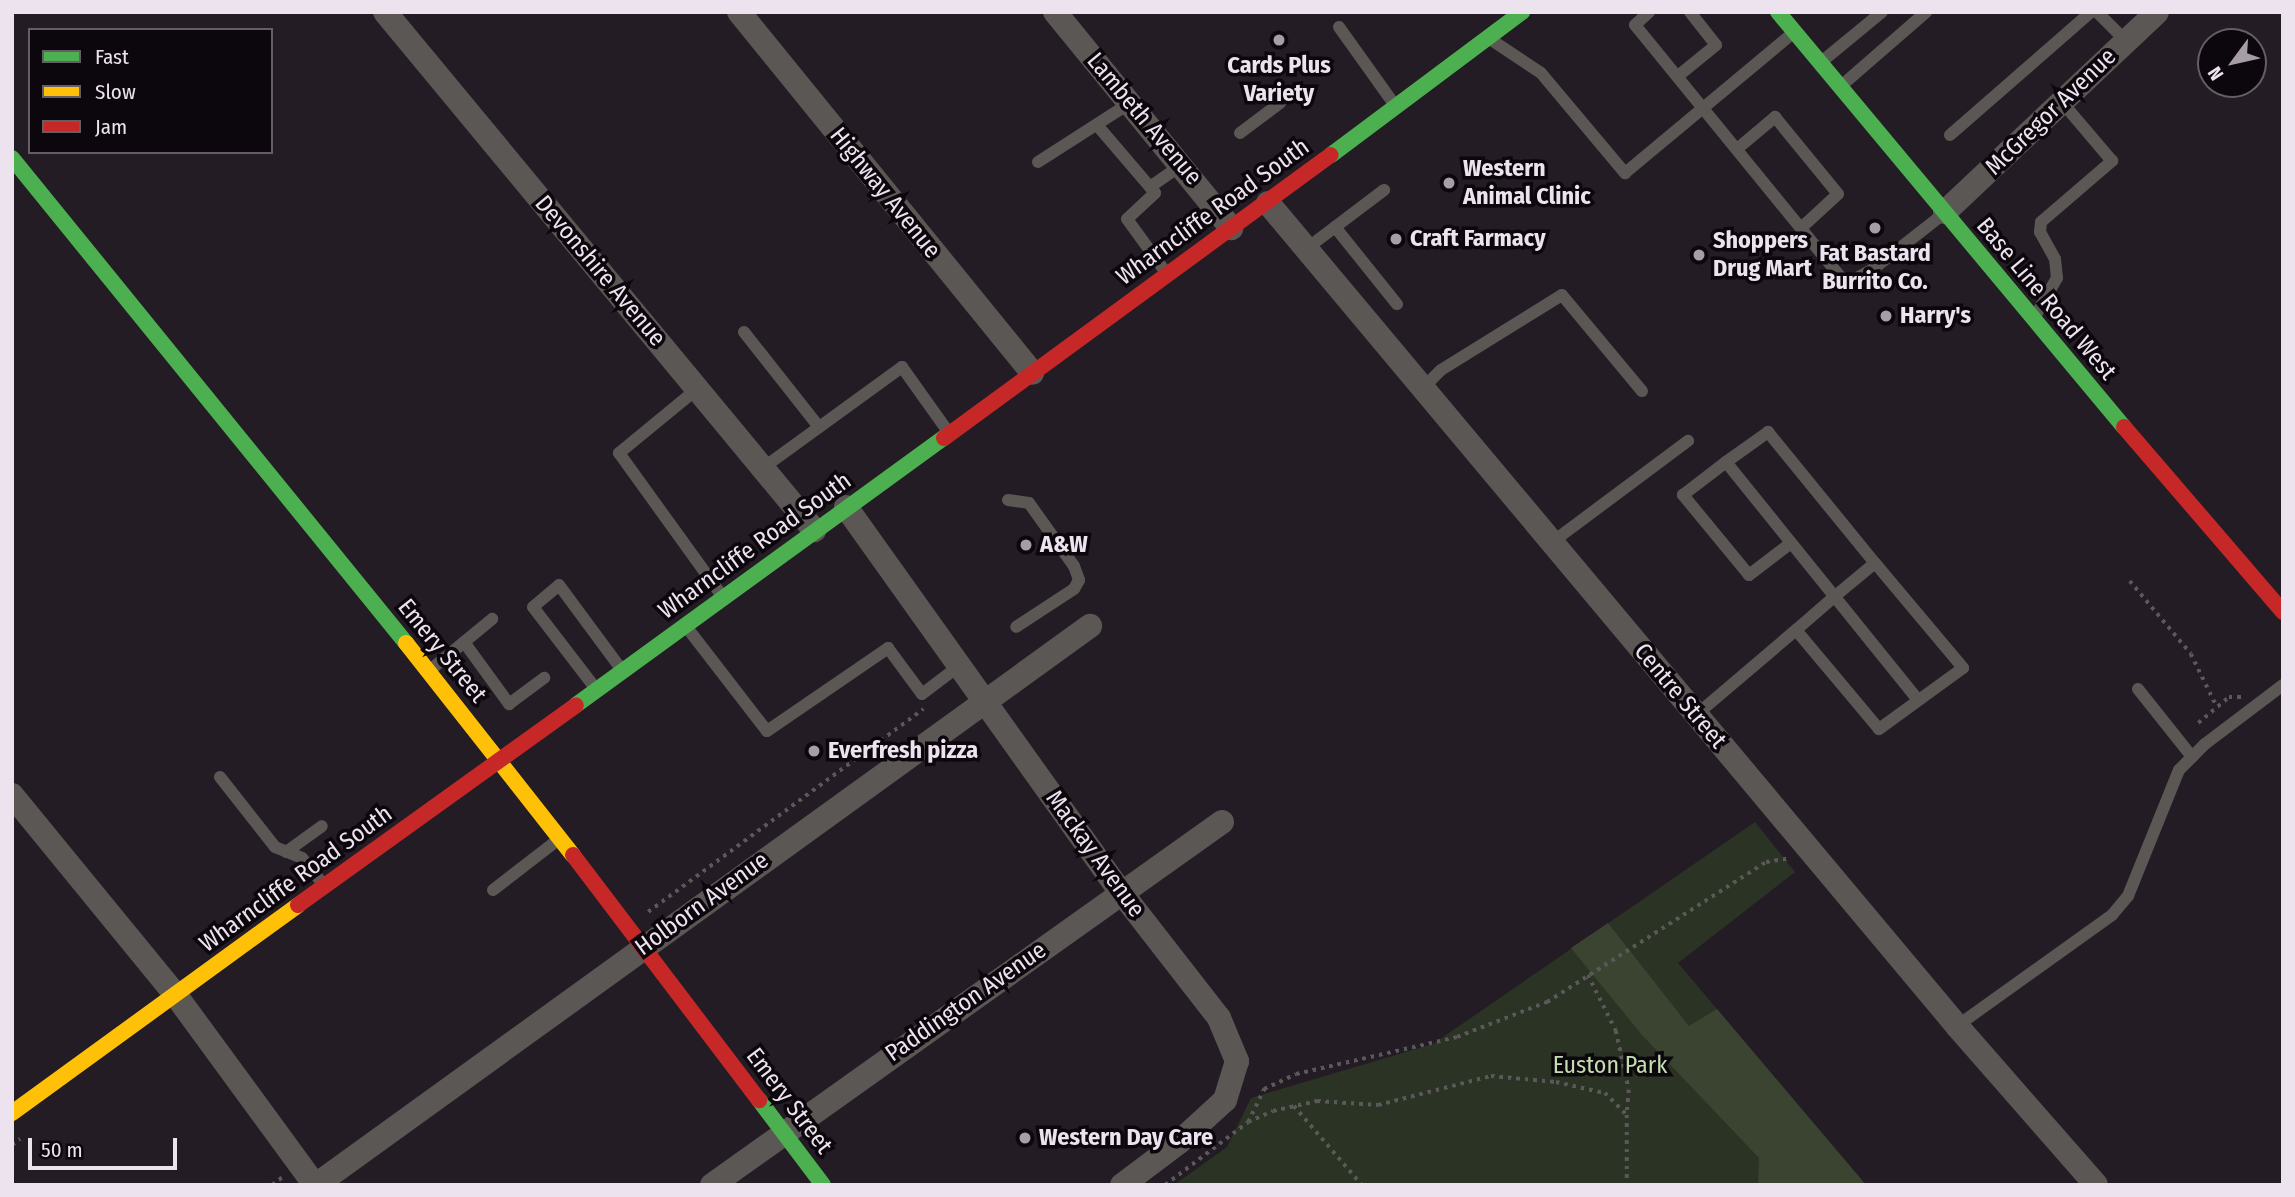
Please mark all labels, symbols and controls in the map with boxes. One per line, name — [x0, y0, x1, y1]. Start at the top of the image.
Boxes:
legend — [28, 28, 273, 154]
north arrow — [2197, 28, 2267, 98]
marker: Cards Plus Variety — [1271, 32, 1287, 48]
street label: McGregor Avenue — [1980, 42, 2122, 182]
text: Fast — [95, 44, 129, 70]
street label: Lambeth Avenue — [1080, 47, 1208, 191]
place label: Cards Plus Variety — [1227, 52, 1331, 108]
text: N — [2203, 63, 2228, 85]
text: Slow — [95, 79, 136, 105]
text: Jam — [95, 114, 127, 140]
street label: Highway Avenue — [824, 122, 946, 264]
street label: Wharncliffe Road South — [1111, 132, 1315, 292]
place label: Western Animal Clinic — [1463, 155, 1591, 211]
marker: Western Animal Clinic — [1441, 175, 1457, 191]
street label: Devonshire Avenue — [529, 190, 671, 352]
street label: Base Line Road West — [1970, 212, 2122, 386]
marker: Fat Bastard Burrito Co. — [1867, 220, 1883, 236]
place label: Craft Farmacy — [1410, 225, 1546, 253]
place label: Shoppers Drug Mart — [1713, 227, 1812, 283]
marker: Craft Farmacy — [1388, 231, 1404, 247]
place label: Fat Bastard Burrito Co. — [1819, 240, 1931, 296]
marker: Shoppers Drug Mart — [1691, 247, 1707, 263]
place label: Harry's — [1900, 302, 1971, 330]
marker: Harry's — [1878, 308, 1894, 324]
street label: Wharncliffe Road South — [653, 466, 857, 626]
place label: A&W — [1040, 531, 1088, 559]
marker: A&W — [1018, 537, 1034, 553]
street label: Emery Street — [391, 593, 493, 709]
street label: Centre Street — [1628, 638, 1732, 754]
place label: Everfresh pizza — [828, 737, 978, 765]
marker: Everfresh pizza — [806, 743, 822, 759]
street label: Mackay Avenue — [1039, 785, 1151, 923]
street label: Wharncliffe Road South — [194, 799, 398, 959]
street label: Holborn Avenue — [630, 846, 774, 962]
street label: Paddington Avenue — [880, 936, 1052, 1068]
street label: Emery Street — [740, 1042, 838, 1160]
park label: Euston Park — [1553, 1052, 1667, 1080]
scale bar — [32, 1124, 180, 1168]
place label: Western Day Care — [1039, 1124, 1213, 1152]
marker: Western Day Care — [1017, 1130, 1033, 1146]
text: 50 m — [41, 1137, 83, 1163]

